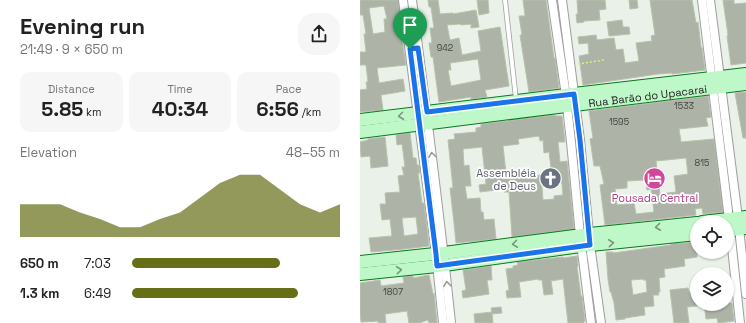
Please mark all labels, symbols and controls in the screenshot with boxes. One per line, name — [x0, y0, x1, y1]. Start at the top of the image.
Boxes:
pin — [393, 8, 427, 49]
text: Evening run — [20, 12, 145, 40]
button: share — [298, 13, 340, 55]
icon: arrive — [399, 14, 421, 36]
text: 21:49 · 9 × 650 m — [20, 41, 123, 58]
house number: 942 — [437, 42, 453, 54]
text: Distance — [48, 82, 95, 96]
text: Time — [167, 82, 193, 96]
text: Pace — [276, 82, 302, 96]
street label: Rua Barão do Upacarai — [588, 82, 708, 110]
text: 5.85 — [41, 96, 83, 122]
text: 40:34 — [152, 96, 208, 122]
text: 6:56 — [256, 96, 299, 122]
house number: 1533 — [674, 100, 694, 112]
text: km — [83, 105, 101, 119]
text: /km — [299, 105, 321, 119]
one-way arrow — [398, 111, 405, 120]
house number: 1595 — [609, 116, 629, 128]
text: Elevation — [20, 144, 77, 161]
text: 48–55 m — [286, 144, 340, 161]
one-way arrow — [428, 152, 437, 158]
house number: 815 — [695, 157, 709, 169]
hotel icon: Pousada Central — [642, 165, 668, 191]
place label: Assembléia de Deus — [476, 166, 537, 193]
church icon: Assembléia de Deus — [538, 166, 564, 192]
place label: Pousada Central — [612, 191, 698, 205]
map controls — [690, 215, 734, 311]
button: locate — [690, 215, 734, 259]
one-way arrow — [655, 222, 661, 231]
one-way arrow — [512, 239, 518, 248]
one-way arrow — [608, 239, 614, 248]
text: 650 m — [20, 255, 59, 272]
text: 7:03 — [84, 255, 111, 272]
one-way arrow — [396, 265, 402, 274]
button: layers — [690, 267, 734, 311]
one-way arrow — [443, 281, 452, 287]
text: 1.3 km — [20, 285, 59, 302]
text: 6:49 — [84, 285, 111, 302]
house number: 1807 — [383, 286, 403, 298]

